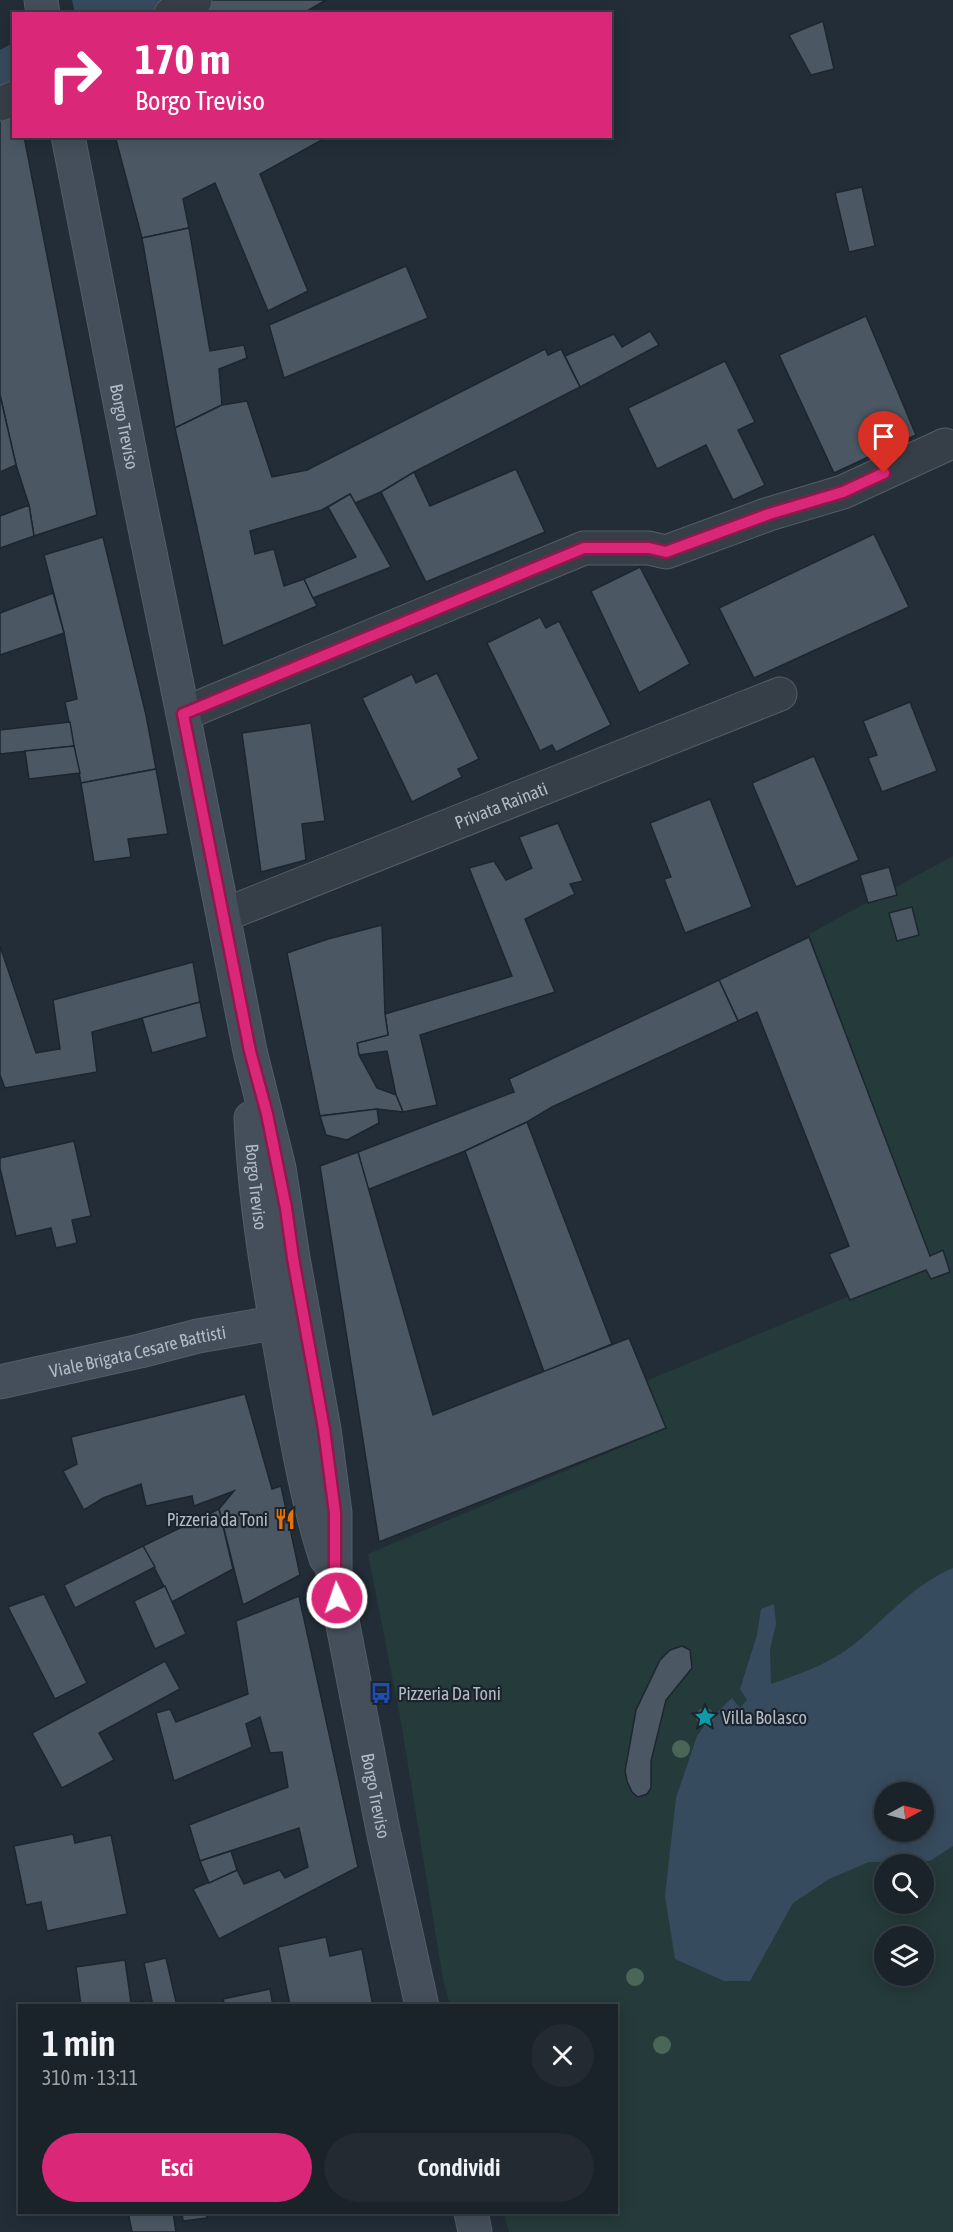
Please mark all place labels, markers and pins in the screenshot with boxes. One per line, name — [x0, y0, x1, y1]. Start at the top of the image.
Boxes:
pin — [858, 411, 909, 473]
restaurant icon: Pizzeria da Toni — [273, 1507, 297, 1531]
place label: Pizzeria da Toni — [167, 1509, 268, 1530]
bus stop icon: Pizzeria Da Toni — [369, 1681, 393, 1705]
place label: Pizzeria Da Toni — [398, 1683, 501, 1704]
place icon: Villa Bolasco — [693, 1705, 717, 1729]
place label: Villa Bolasco — [722, 1707, 807, 1728]

